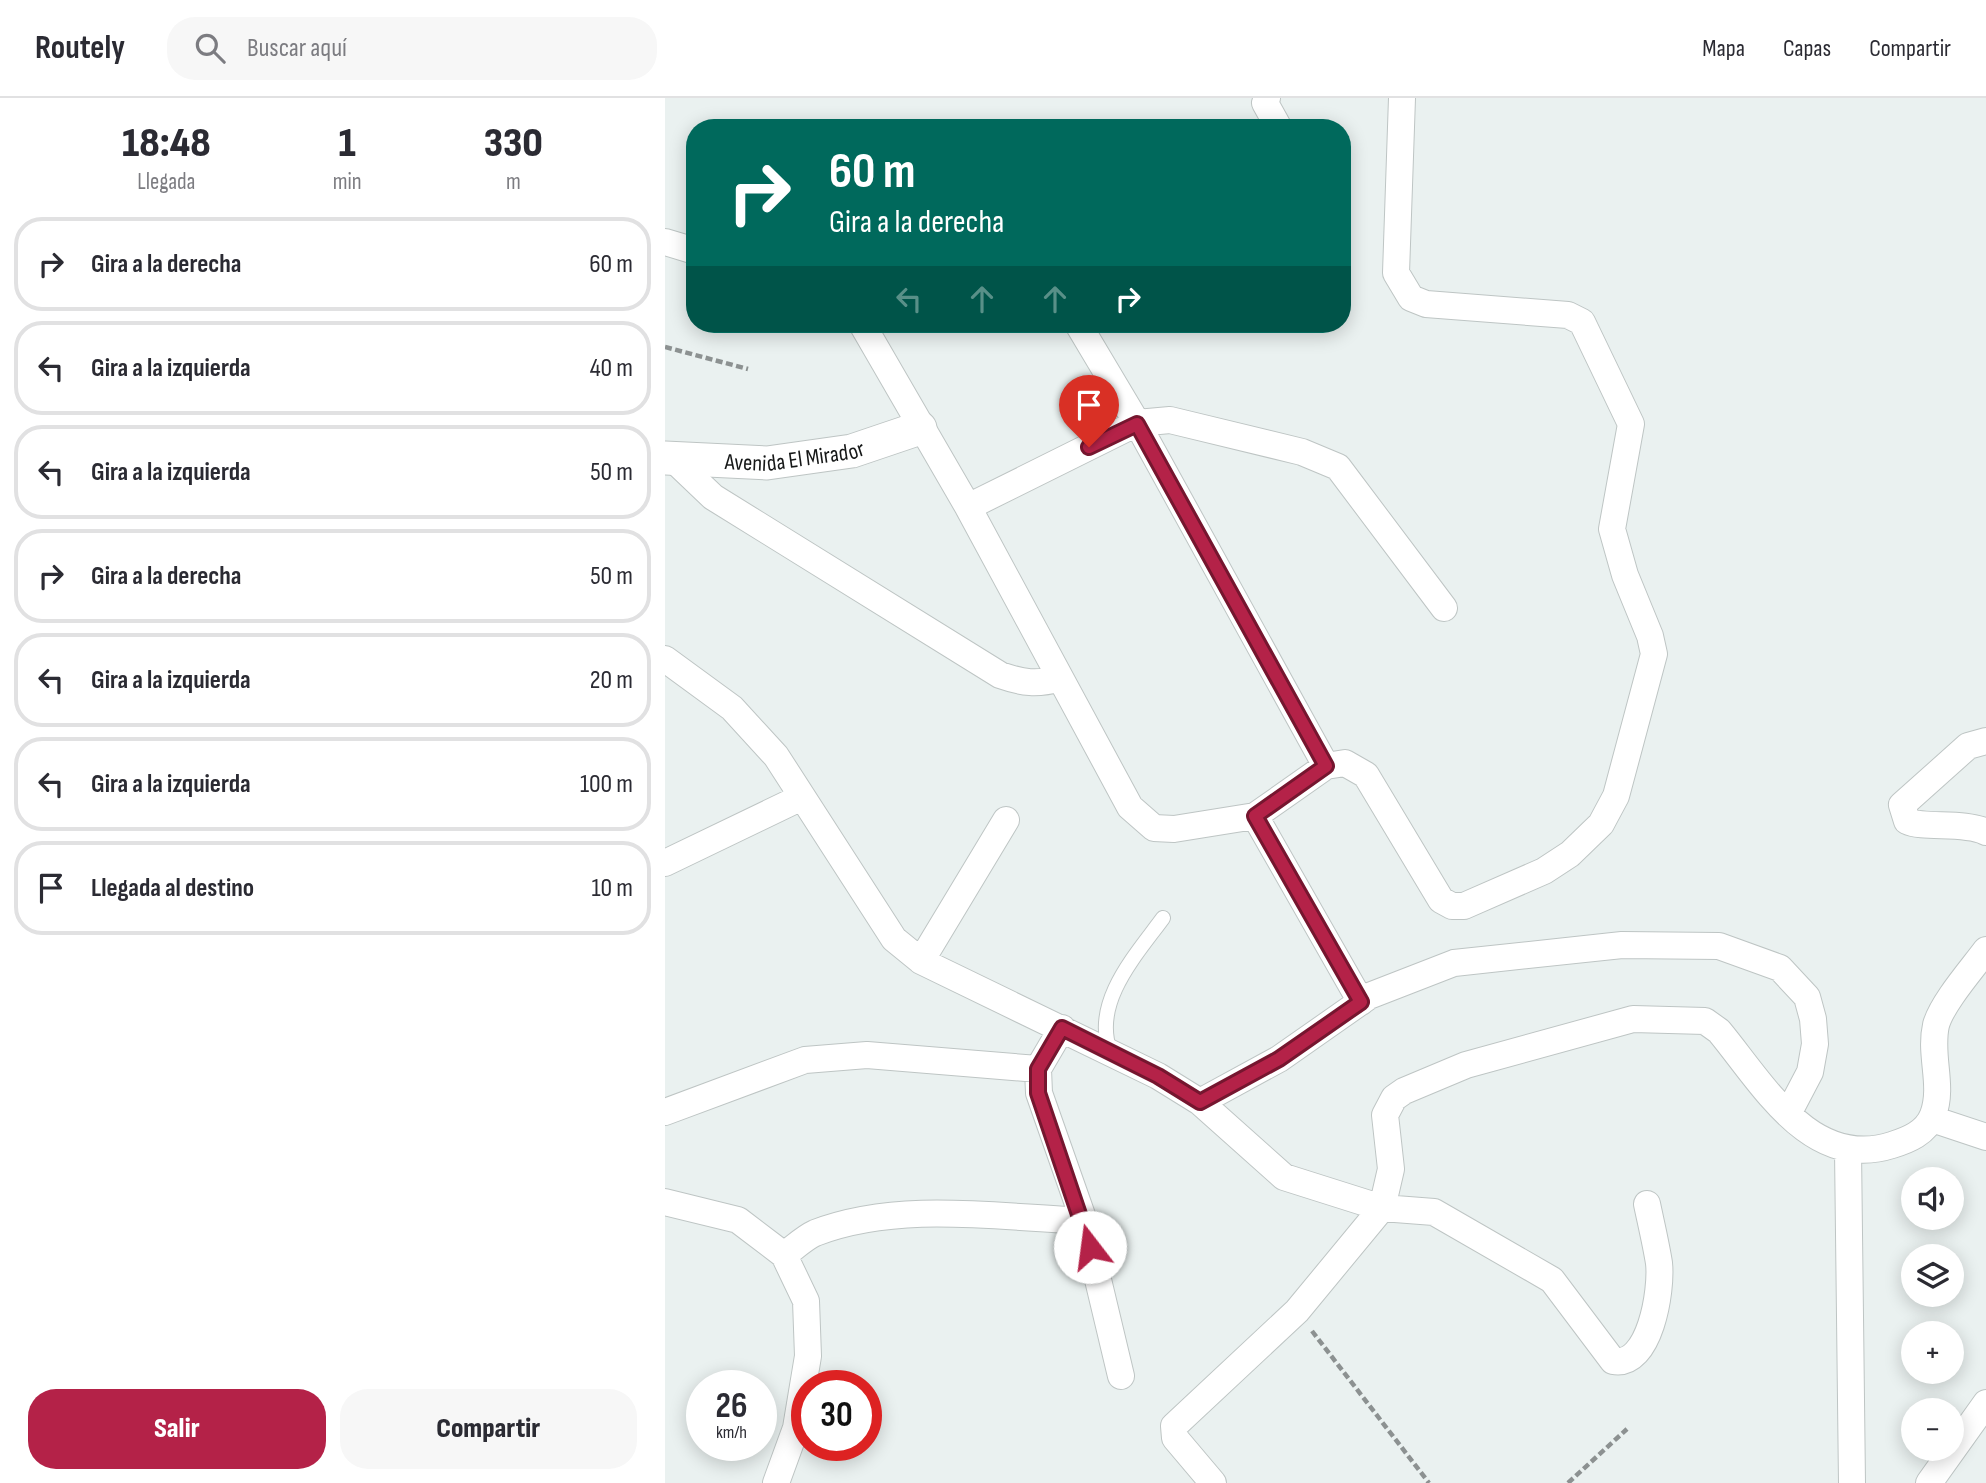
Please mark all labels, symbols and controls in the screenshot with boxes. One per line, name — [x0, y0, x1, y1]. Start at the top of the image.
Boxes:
search box — [167, 17, 657, 80]
text: Routely — [35, 28, 125, 68]
icon: search — [191, 29, 229, 67]
text: Buscar aquí — [247, 33, 347, 64]
text: Mapa — [1702, 34, 1745, 63]
text: Capas — [1783, 34, 1831, 63]
text: Compartir — [1869, 34, 1951, 63]
text: 18:48 — [122, 118, 211, 169]
text: 1 — [339, 118, 356, 169]
text: 330 — [484, 118, 543, 169]
text: 60 m — [829, 143, 916, 202]
icon: right — [714, 147, 805, 238]
text: Llegada — [137, 168, 195, 196]
text: min — [333, 168, 362, 196]
text: m — [506, 168, 521, 196]
text: Gira a la derecha — [829, 203, 1004, 242]
icon: right — [32, 245, 70, 283]
text: Gira a la derecha — [91, 249, 241, 280]
text: 60 m — [589, 249, 633, 280]
icon: left — [890, 280, 928, 318]
icon: ahead — [963, 280, 1001, 318]
icon: ahead — [1036, 280, 1074, 318]
icon: right — [1109, 280, 1147, 318]
icon: left — [32, 349, 70, 387]
text: Gira a la izquierda — [91, 353, 251, 384]
text: 40 m — [590, 353, 633, 384]
pin — [1059, 375, 1119, 447]
icon: arrive — [1070, 386, 1108, 424]
street label: Avenida El Mirador — [723, 435, 869, 478]
icon: left — [32, 453, 70, 491]
text: Gira a la izquierda — [91, 457, 251, 488]
text: 50 m — [590, 457, 633, 488]
icon: right — [32, 557, 70, 595]
text: Gira a la derecha — [91, 561, 241, 592]
text: 50 m — [590, 561, 633, 592]
icon: left — [32, 661, 70, 699]
text: Gira a la izquierda — [91, 665, 251, 696]
text: 20 m — [590, 665, 633, 696]
icon: left — [32, 765, 70, 803]
text: Gira a la izquierda — [91, 769, 251, 800]
text: 100 m — [580, 769, 633, 800]
icon: arrive — [32, 869, 70, 907]
text: Llegada al destino — [91, 873, 254, 904]
text: 10 m — [591, 873, 633, 904]
map controls — [1901, 1167, 1964, 1461]
button: sound — [1901, 1167, 1964, 1230]
position arrow — [1053, 1210, 1127, 1284]
button: layers — [1901, 1244, 1964, 1307]
button: + — [1901, 1321, 1964, 1384]
speed limit sign: 30 — [791, 1370, 882, 1461]
text: 26 — [716, 1385, 747, 1428]
button: Salir — [28, 1389, 326, 1469]
button: Compartir — [340, 1389, 637, 1469]
button: − — [1901, 1398, 1964, 1461]
text: km/h — [716, 1422, 747, 1443]

